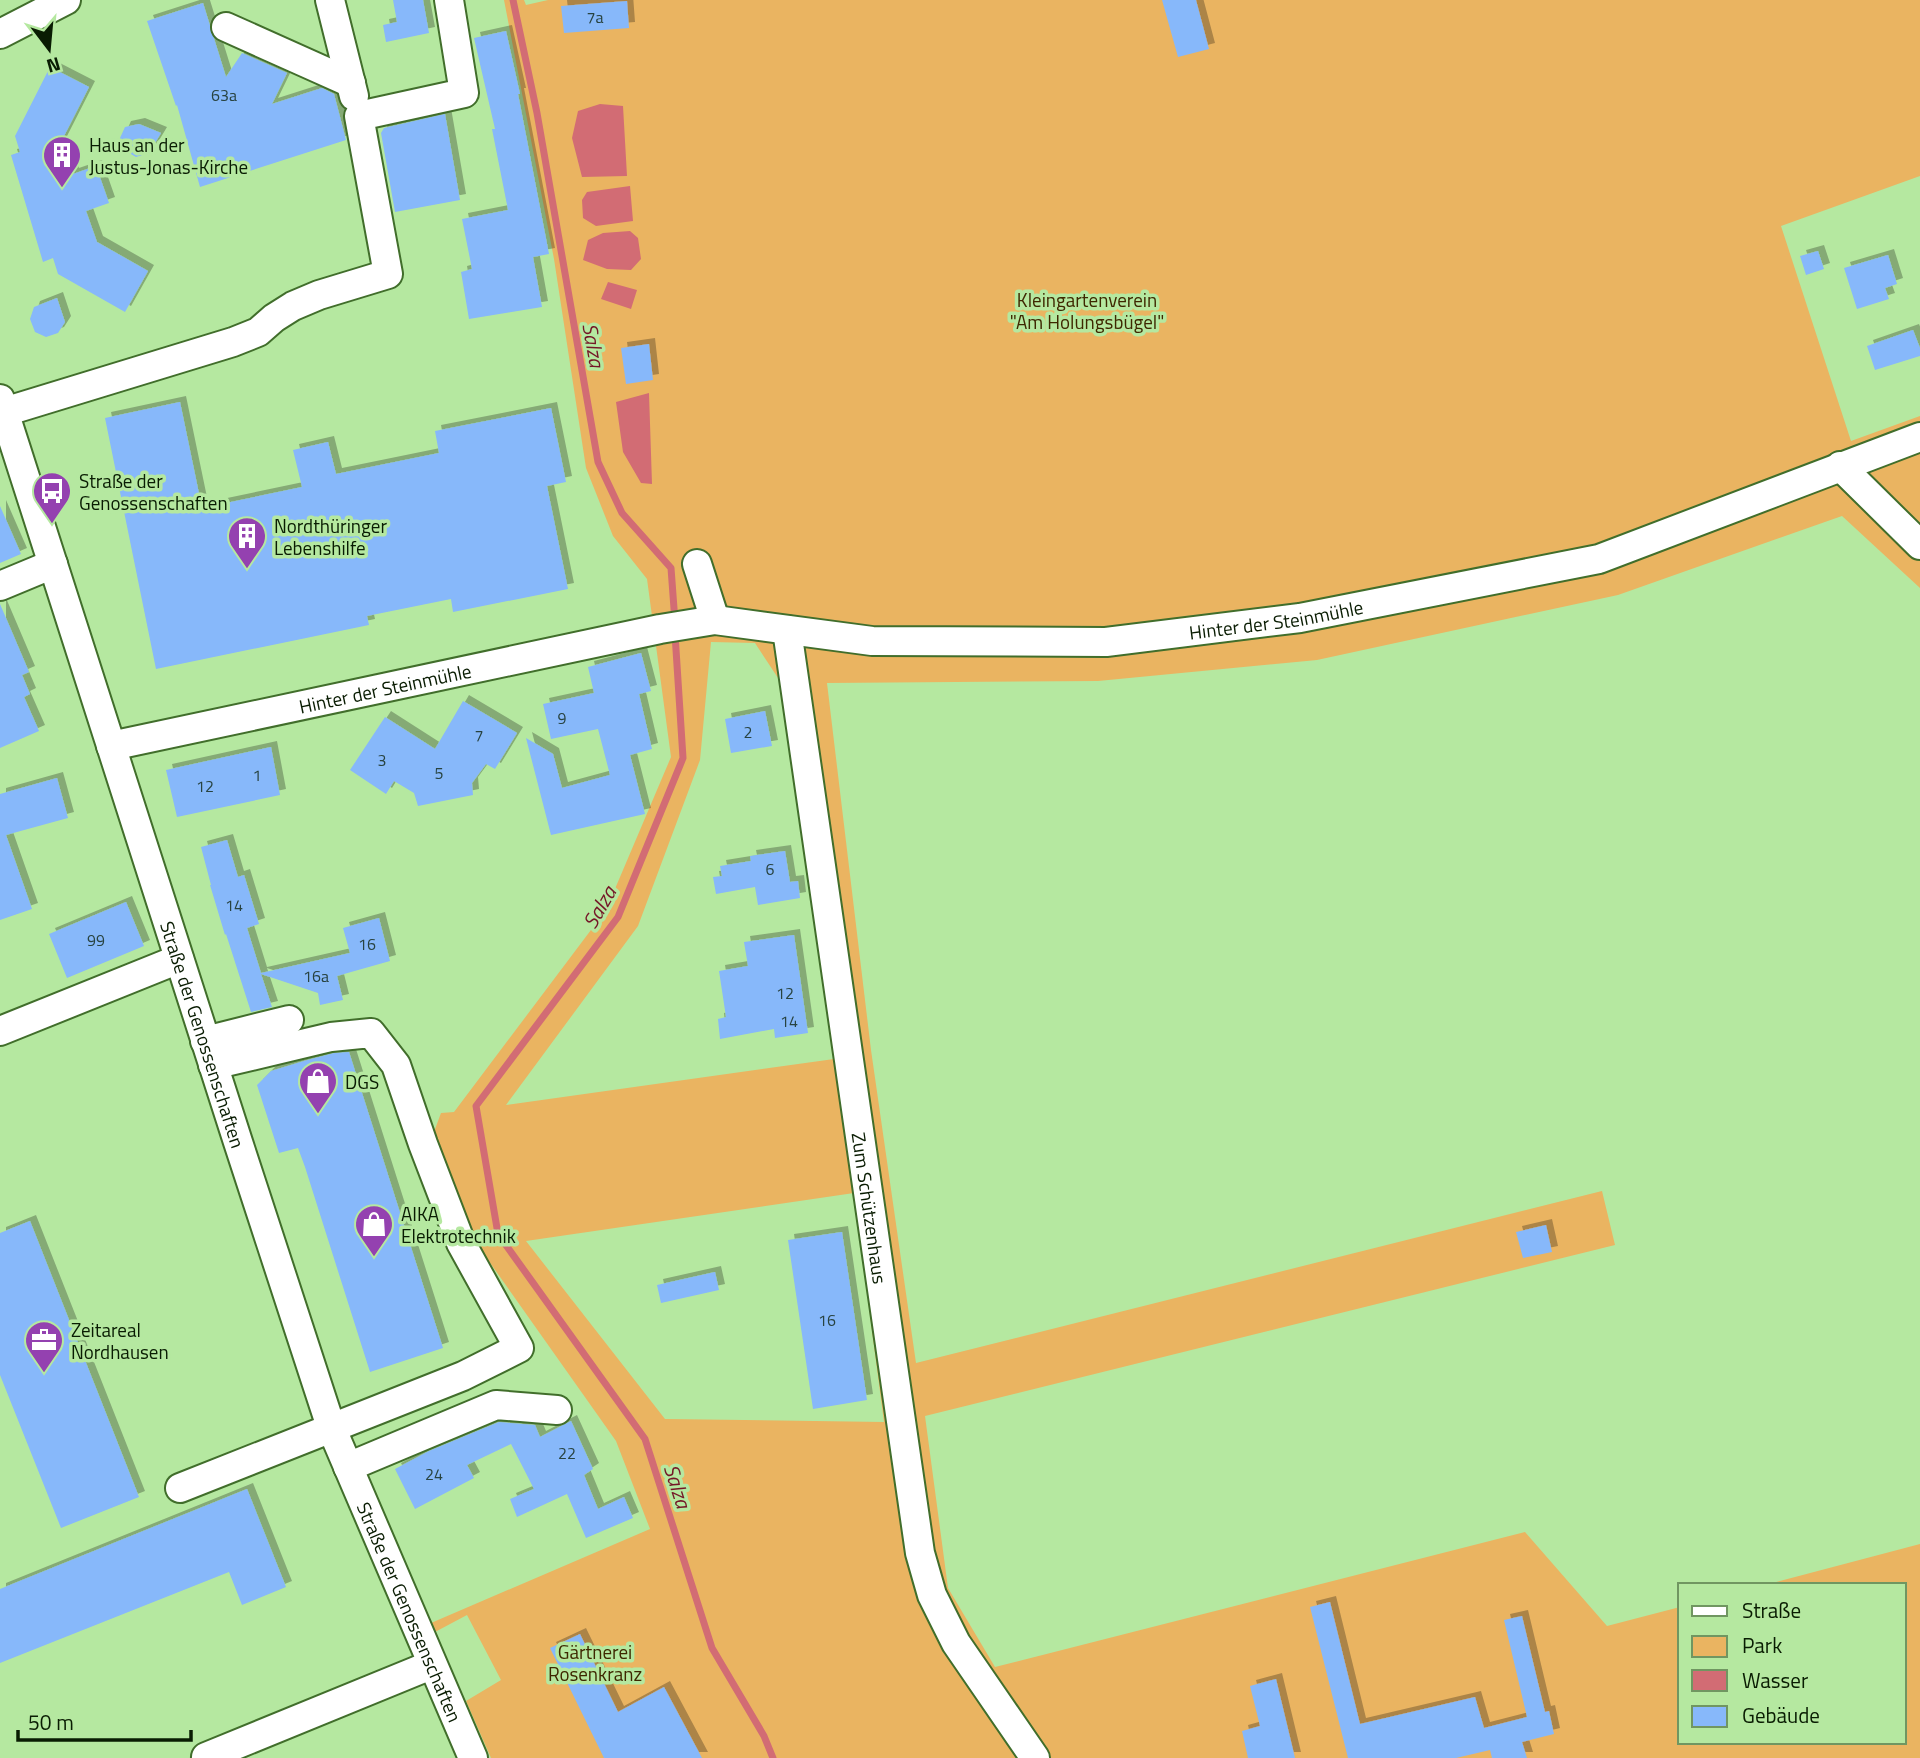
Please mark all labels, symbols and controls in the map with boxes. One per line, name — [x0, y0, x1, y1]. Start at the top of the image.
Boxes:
house number: 7a — [587, 5, 603, 29]
north arrow — [14, 14, 84, 84]
text: N — [43, 50, 64, 82]
house number: 63a — [211, 83, 237, 107]
place label: Haus an der Justus-Jonas-Kirche — [89, 130, 248, 181]
building icon: Haus an der Justus-Jonas-Kirche — [41, 134, 83, 189]
park label: Kleingartenverein "Am Holungsbügel" — [1010, 285, 1164, 336]
water label: Salza — [574, 320, 614, 371]
place label: Straße der Genossenschaften — [79, 466, 228, 517]
bus stop icon: Straße der Genossenschaften — [31, 470, 73, 525]
place label: Nordthüringer Lebenshilfe — [274, 511, 387, 562]
building icon: Nordthüringer Lebenshilfe — [226, 515, 268, 570]
street label: Hinter der Steinmühle — [1187, 591, 1365, 646]
street label: Hinter der Steinmühle — [296, 655, 474, 720]
house number: 9 — [558, 706, 567, 730]
house number: 2 — [744, 720, 752, 744]
house number: 7 — [475, 723, 483, 747]
house number: 3 — [378, 748, 386, 772]
house number: 5 — [435, 761, 444, 785]
house number: 1 — [253, 763, 261, 787]
house number: 12 — [196, 774, 214, 798]
house number: 6 — [766, 857, 775, 881]
water label: Salza — [574, 878, 625, 934]
house number: 14 — [225, 893, 243, 917]
street label: Straße der Genossenschaften — [154, 917, 253, 1151]
house number: 99 — [87, 928, 105, 952]
house number: 16 — [358, 932, 376, 956]
house number: 16a — [303, 964, 329, 988]
house number: 12 — [776, 981, 794, 1005]
house number: 14 — [780, 1009, 798, 1033]
shop icon: DGS — [297, 1060, 339, 1115]
place label: DGS — [345, 1067, 379, 1096]
street label: Zum Schützenhaus — [845, 1130, 896, 1286]
place label: AIKA Elektrotechnik — [401, 1199, 516, 1250]
shop icon: AIKA Elektrotechnik — [353, 1203, 395, 1258]
house number: 16 — [818, 1308, 836, 1332]
place label: Zeitareal Nordhausen — [71, 1315, 169, 1366]
office icon: Zeitareal Nordhausen — [23, 1319, 65, 1374]
house number: 22 — [558, 1441, 576, 1465]
water label: Salza — [656, 1460, 701, 1514]
house number: 24 — [425, 1462, 443, 1486]
street label: Straße der Genossenschaften — [350, 1497, 470, 1726]
legend — [1678, 1583, 1906, 1744]
text: Straße — [1742, 1594, 1801, 1626]
text: Park — [1742, 1629, 1782, 1661]
park label: Gärtnerei Rosenkranz — [548, 1637, 642, 1688]
text: Wasser — [1742, 1664, 1808, 1696]
scale bar — [18, 1698, 191, 1742]
text: Gebäude — [1742, 1699, 1820, 1731]
text: 50 m — [28, 1706, 74, 1738]

